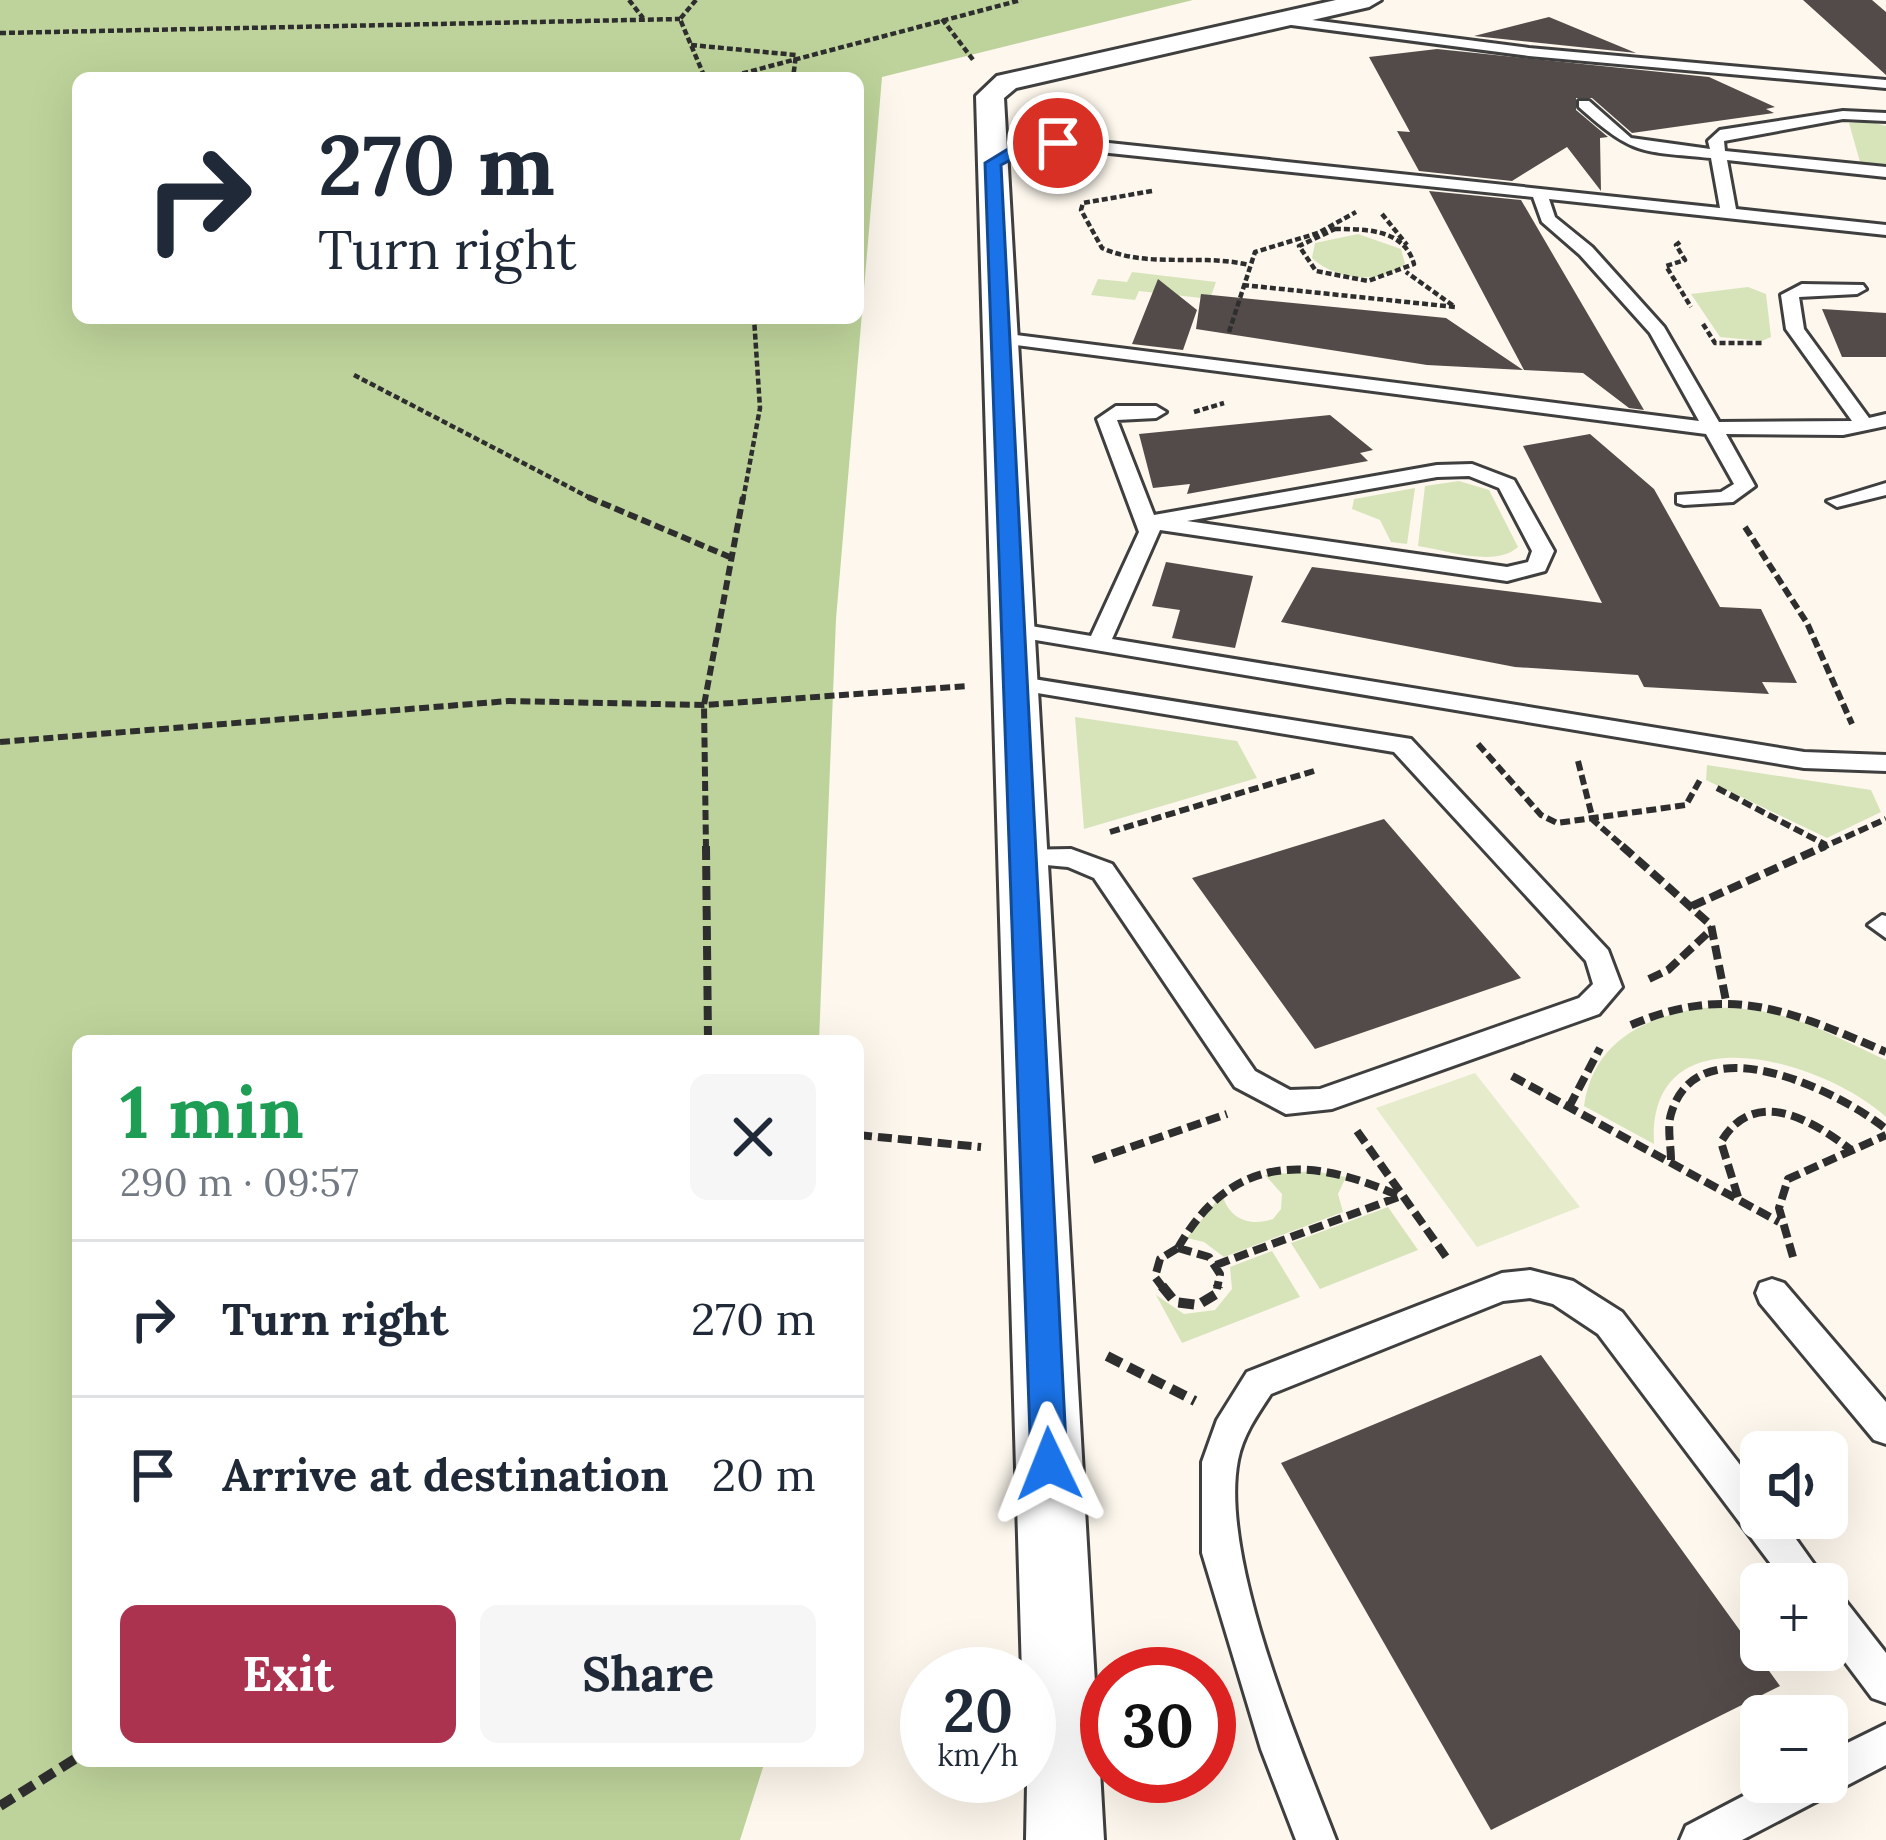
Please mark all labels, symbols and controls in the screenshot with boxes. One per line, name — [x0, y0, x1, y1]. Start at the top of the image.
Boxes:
pin — [1007, 92, 1109, 194]
text: 270 m — [318, 110, 555, 218]
icon: arrive — [1025, 110, 1091, 176]
icon: right — [120, 120, 276, 276]
text: Turn right — [318, 215, 577, 284]
text: 1 min — [120, 1066, 304, 1158]
button: close — [690, 1074, 816, 1200]
text: 290 m · 09:57 — [120, 1157, 359, 1207]
icon: right — [120, 1286, 186, 1352]
text: Turn right — [222, 1290, 449, 1347]
text: 270 m — [691, 1290, 816, 1347]
position arrow — [986, 1401, 1112, 1527]
map controls — [1740, 1431, 1848, 1803]
button: sound — [1740, 1431, 1848, 1539]
icon: arrive — [120, 1442, 186, 1508]
text: Arrive at destination — [222, 1446, 669, 1503]
text: 20 m — [712, 1446, 816, 1503]
button: + — [1740, 1563, 1848, 1671]
button: Exit — [120, 1605, 456, 1743]
button: Share — [480, 1605, 816, 1743]
speed limit sign: 30 — [1080, 1647, 1236, 1803]
text: 20 — [943, 1672, 1013, 1748]
button: − — [1740, 1695, 1848, 1803]
text: km/h — [937, 1736, 1019, 1774]

